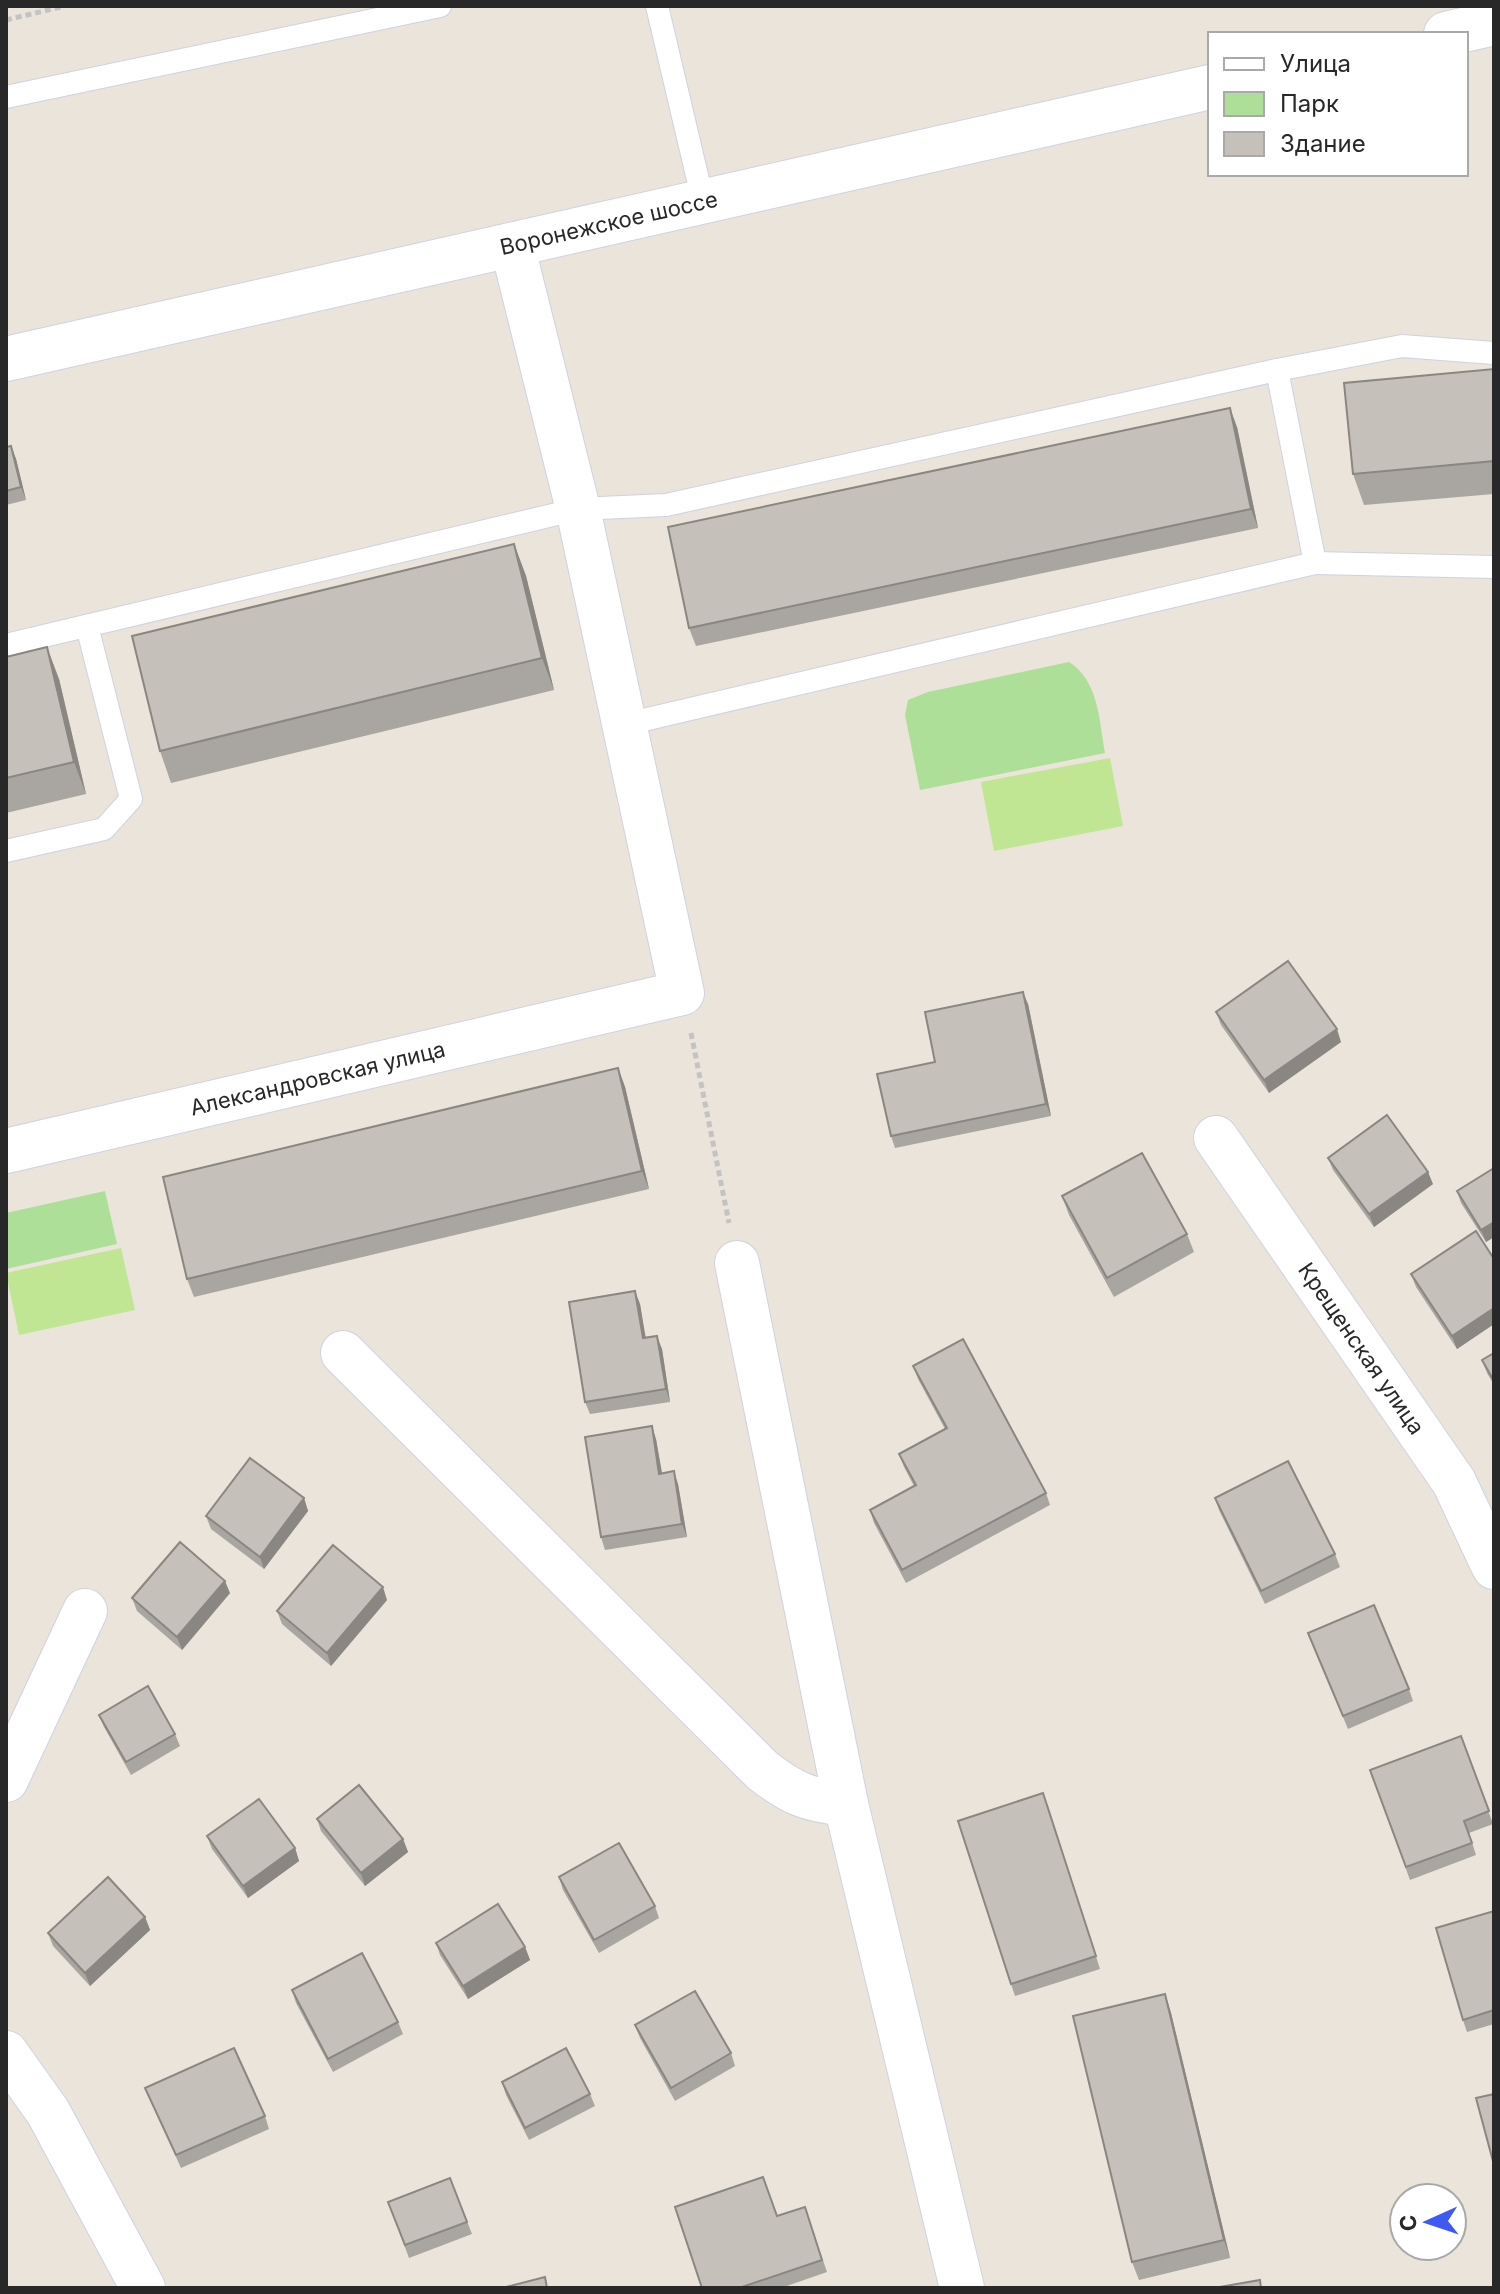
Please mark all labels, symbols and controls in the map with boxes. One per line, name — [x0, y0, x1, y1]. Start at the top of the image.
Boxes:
legend — [1208, 32, 1468, 176]
text: Улица — [1280, 49, 1351, 78]
text: Парк — [1280, 89, 1339, 118]
text: Здание — [1280, 129, 1366, 158]
street label: Воронежское шоссе — [497, 186, 720, 260]
street label: Александровская улица — [188, 1036, 448, 1121]
street label: Крещенская улица — [1293, 1258, 1430, 1439]
north arrow — [1388, 2182, 1468, 2262]
text: С — [1395, 2214, 1421, 2232]

